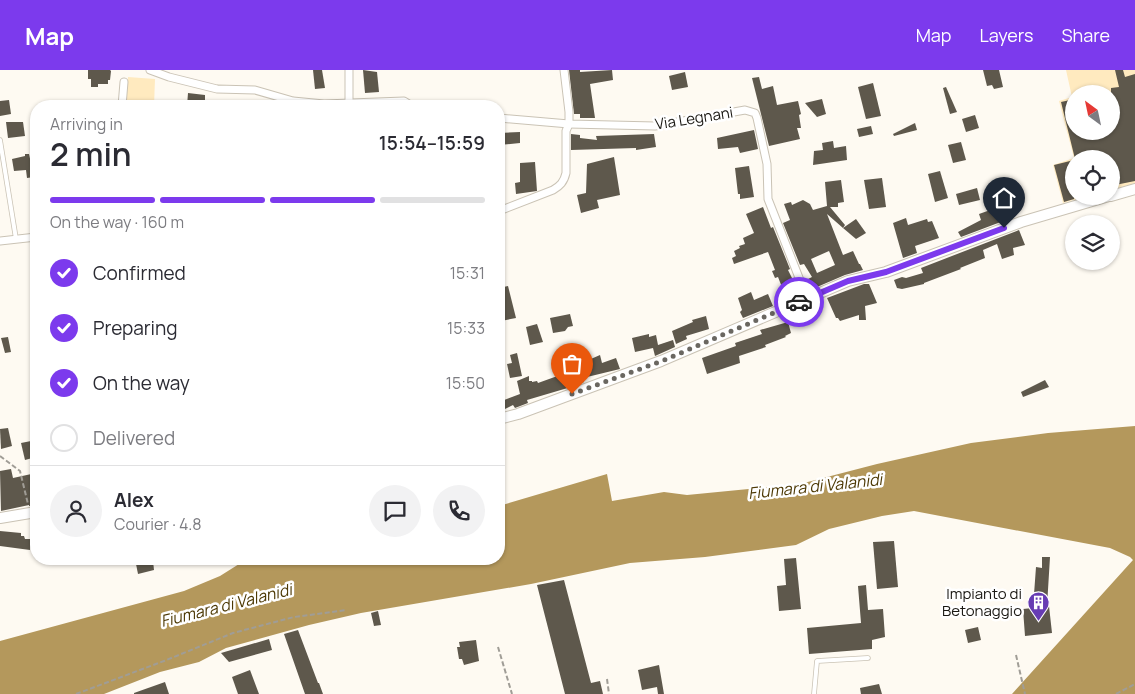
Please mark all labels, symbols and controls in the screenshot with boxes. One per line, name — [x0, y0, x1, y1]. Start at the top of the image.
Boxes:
text: Map — [25, 19, 74, 52]
text: Map — [916, 23, 951, 47]
text: Layers — [979, 23, 1033, 47]
text: Share — [1061, 23, 1110, 47]
north arrow — [1065, 85, 1120, 140]
map controls — [1065, 85, 1120, 270]
street label: Via Legnani — [654, 101, 734, 135]
text: Arriving in — [50, 113, 123, 135]
text: 15:54–15:59 — [379, 130, 485, 156]
text: 2 min — [50, 132, 132, 176]
button: locate — [1065, 150, 1120, 205]
pin — [983, 177, 1025, 228]
icon: home — [990, 184, 1018, 212]
text: On the way · 160 m — [50, 211, 184, 233]
button: layers — [1065, 215, 1120, 270]
icon: check — [50, 259, 78, 287]
text: Confirmed — [93, 260, 186, 286]
text: 15:31 — [450, 262, 485, 284]
courier — [774, 277, 824, 327]
icon: car — [785, 288, 813, 316]
icon: check — [50, 314, 78, 342]
text: Preparing — [93, 315, 178, 341]
text: 15:33 — [447, 317, 485, 339]
pin — [551, 343, 593, 394]
icon: bag — [558, 350, 586, 378]
icon: check — [50, 369, 78, 397]
text: On the way — [93, 370, 190, 396]
text: 15:50 — [446, 372, 485, 394]
text: Delivered — [93, 425, 175, 451]
water label: Fiumara di Valanidi — [747, 468, 885, 504]
button: person — [50, 485, 102, 537]
button: chat — [369, 485, 421, 537]
button: phone — [433, 485, 485, 537]
text: Alex — [114, 487, 154, 513]
text: Courier · 4.8 — [114, 513, 202, 535]
water label: Fiumara di Valanidi — [158, 577, 296, 632]
place label: Impianto di Betonaggio — [942, 583, 1022, 621]
building icon: Impianto di Betonaggio — [1026, 590, 1050, 621]

